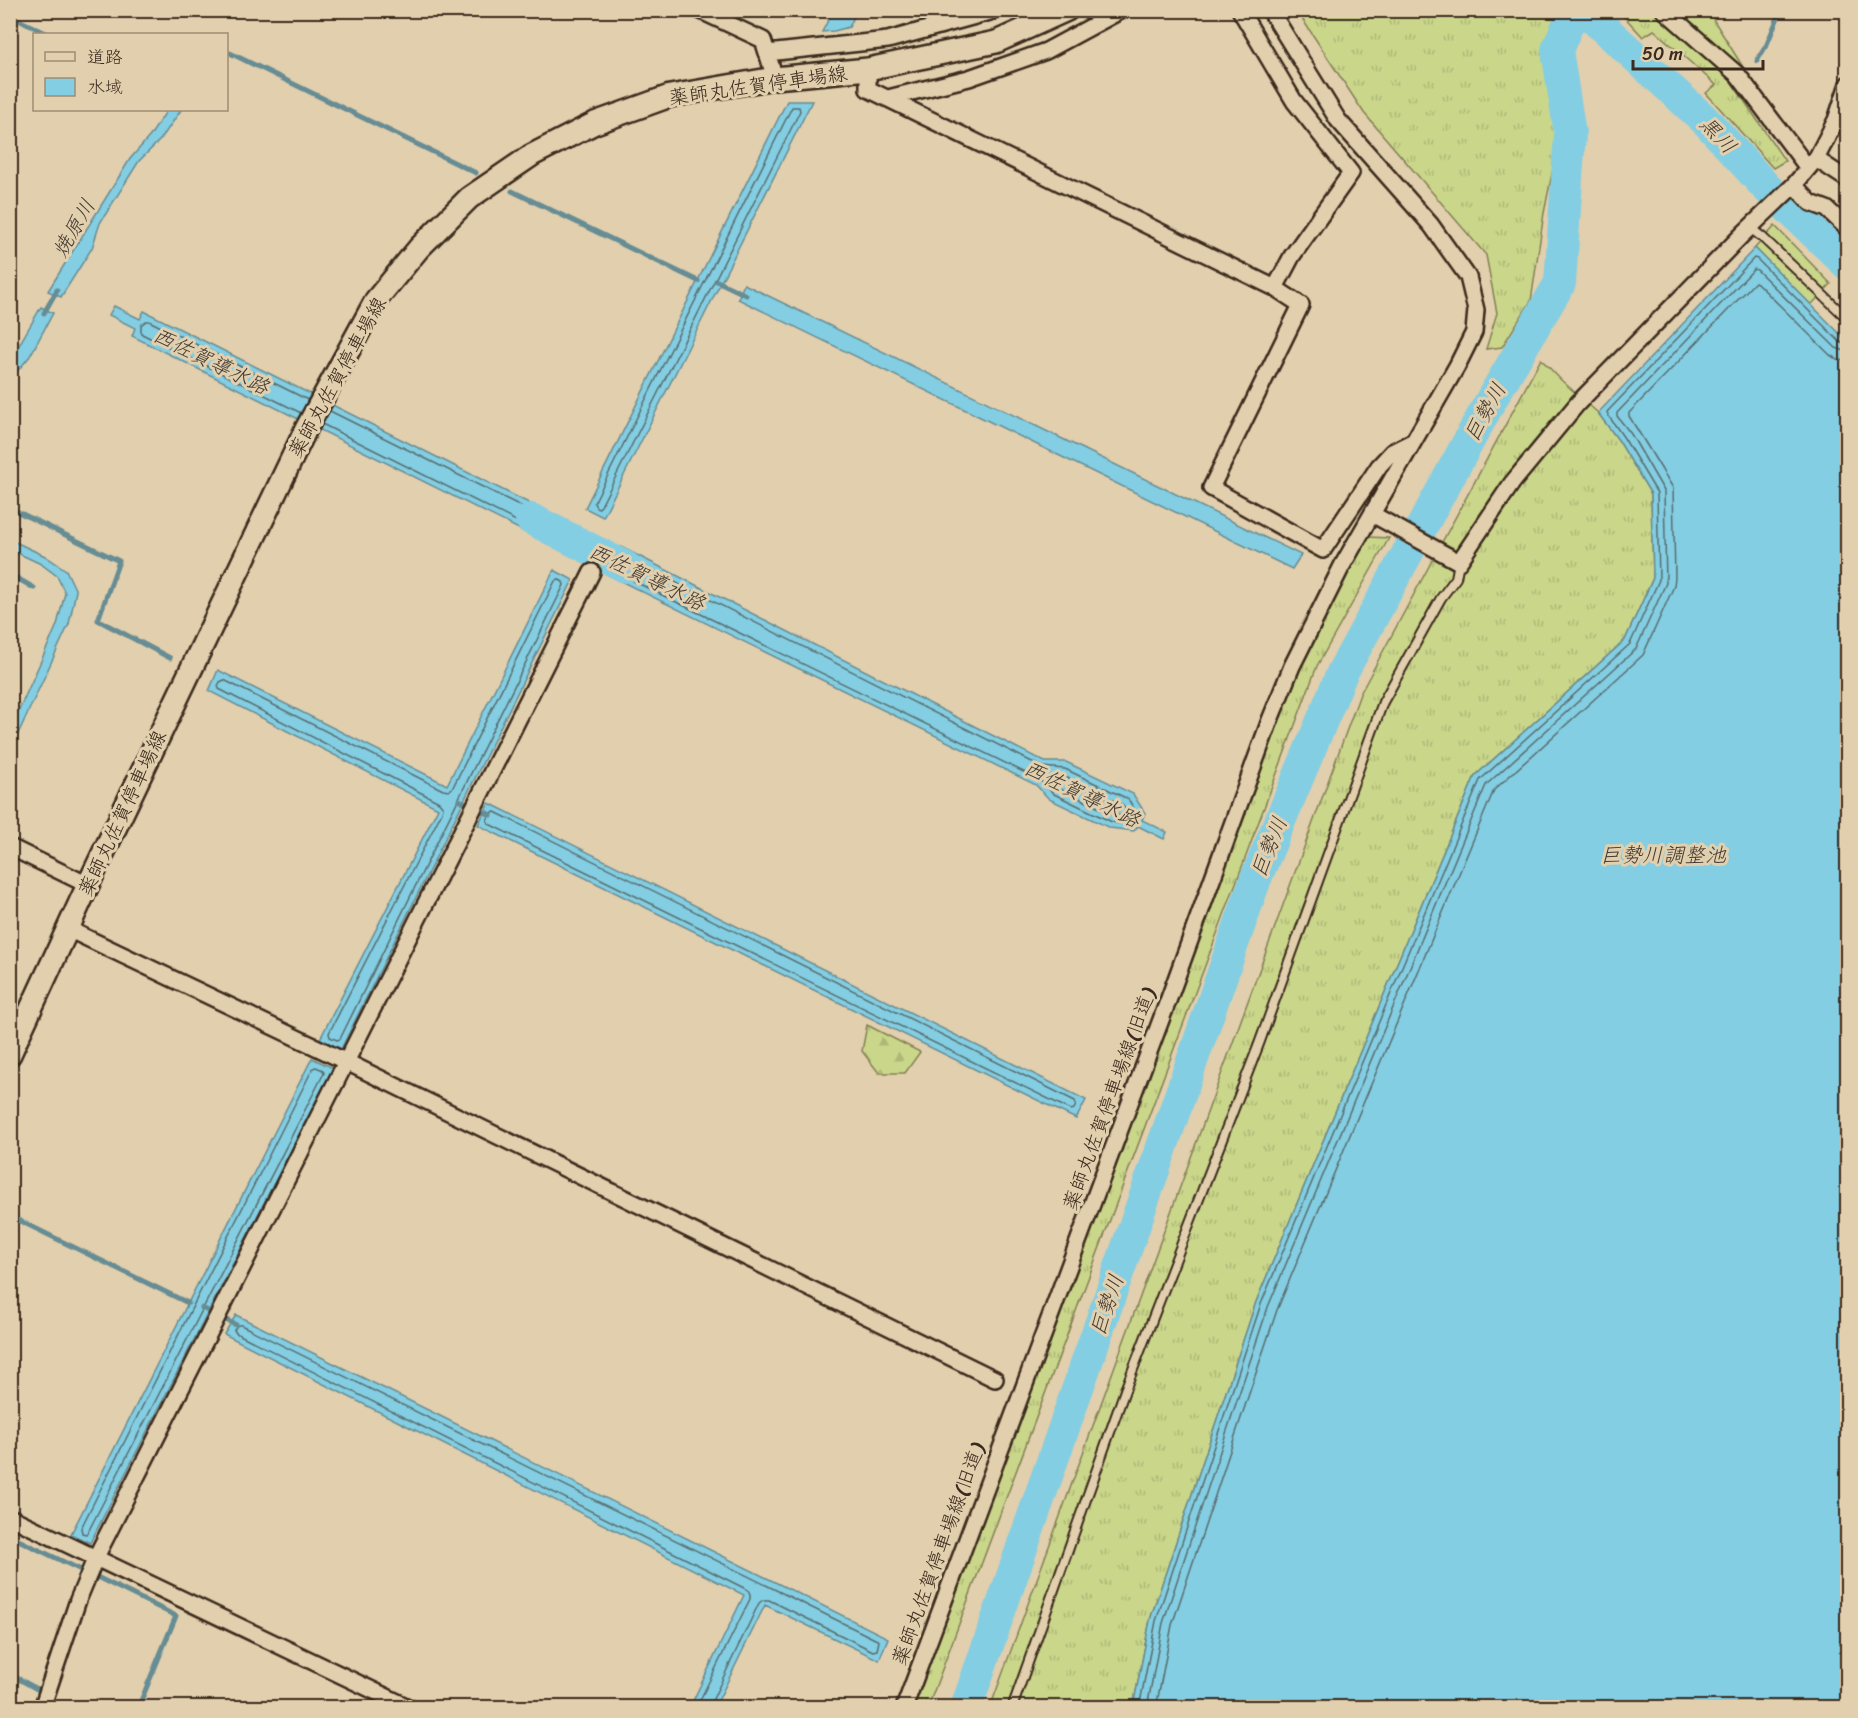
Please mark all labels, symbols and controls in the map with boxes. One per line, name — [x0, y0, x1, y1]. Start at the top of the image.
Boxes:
legend — [33, 33, 228, 111]
scale bar — [1633, 33, 1764, 71]
text: 50 m — [1642, 38, 1683, 70]
text: 道路 — [87, 41, 123, 73]
street label: 薬師丸佐賀停車場線 — [667, 56, 850, 115]
text: 水域 — [87, 71, 123, 103]
water label: 黒川 — [1690, 107, 1746, 163]
water label: 焼原川 — [42, 191, 106, 265]
street label: 薬師丸佐賀停車場線 — [278, 290, 396, 464]
water label: 西佐賀導水路 — [146, 316, 277, 406]
water label: 巨勢川 — [1453, 375, 1517, 449]
water label: 西佐賀導水路 — [582, 532, 713, 622]
street label: 薬師丸佐賀停車場線 — [69, 724, 176, 902]
water label: 西佐賀導水路 — [1017, 749, 1148, 839]
water label: 巨勢川 — [1240, 811, 1298, 883]
water label: 巨勢川調整池 — [1600, 836, 1727, 874]
street label: 薬師丸佐賀停車場線(旧道) — [1053, 982, 1166, 1215]
water label: 巨勢川 — [1079, 1269, 1135, 1341]
street label: 薬師丸佐賀停車場線(旧道) — [882, 1437, 995, 1670]

